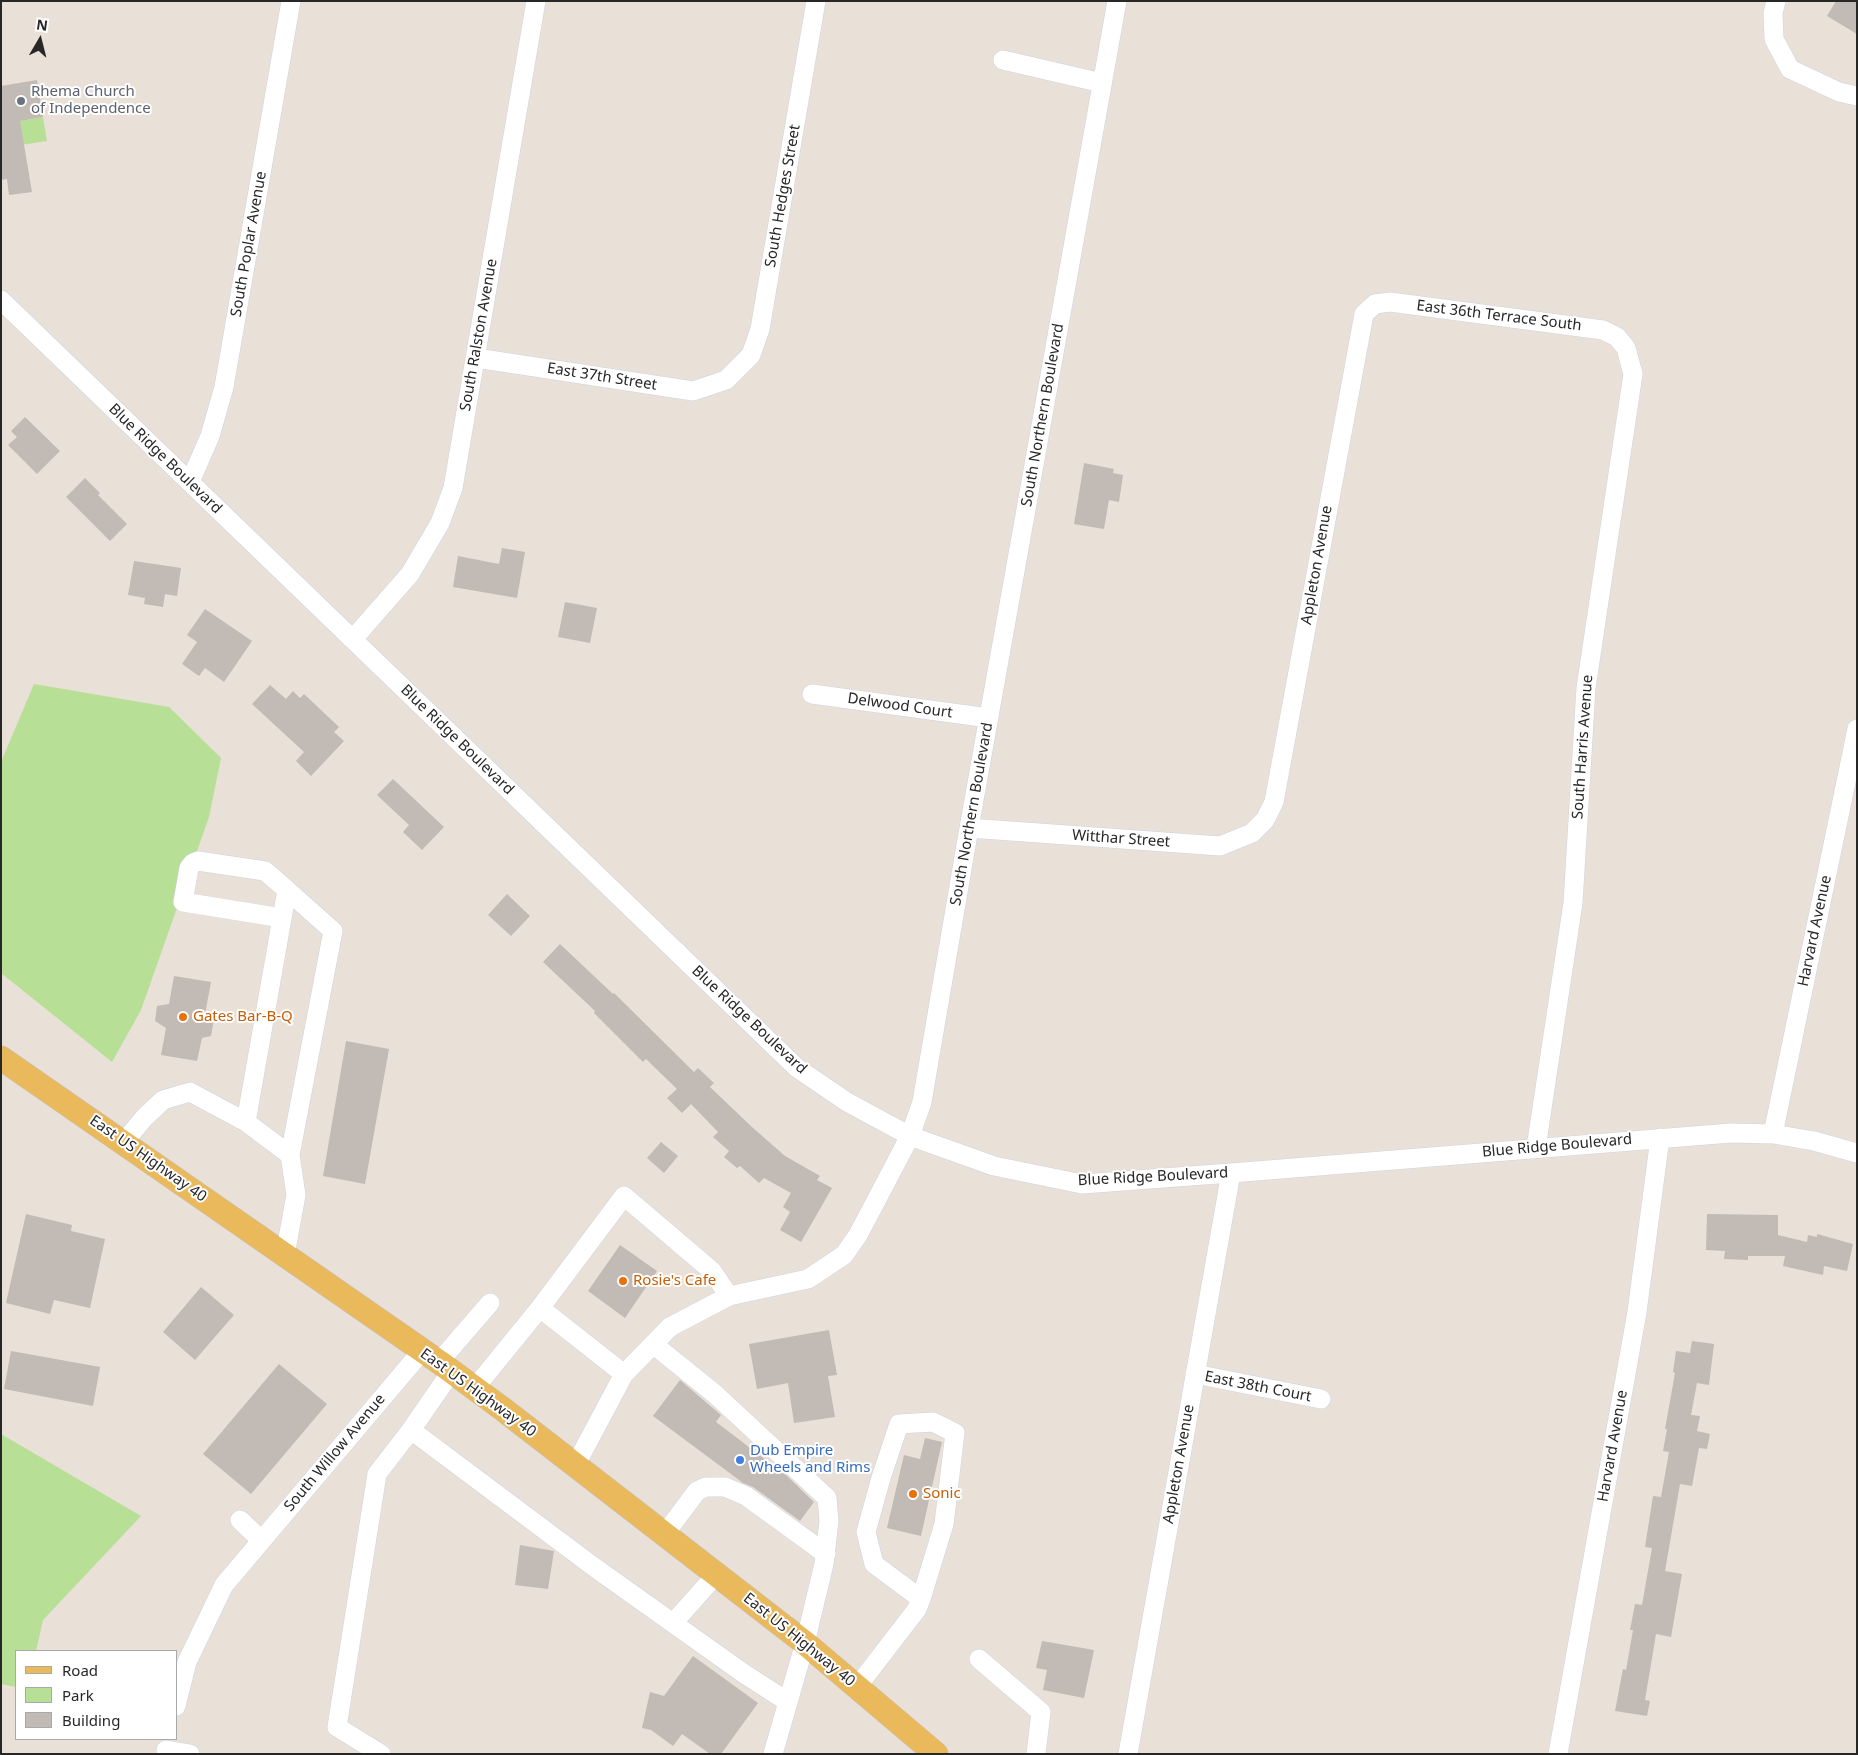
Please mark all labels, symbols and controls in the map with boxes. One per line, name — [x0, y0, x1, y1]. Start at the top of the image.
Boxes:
text: N — [35, 14, 49, 35]
north arrow — [15, 15, 65, 65]
place label: Rhema Church of Independence — [31, 83, 151, 118]
marker: Rhema Church of Independence — [15, 95, 27, 107]
street label: South Hedges Street — [762, 123, 804, 269]
street label: South Poplar Avenue — [227, 170, 271, 318]
street label: South Ralston Avenue — [457, 257, 501, 413]
street label: East 36th Terrace South — [1415, 297, 1583, 335]
street label: South Northern Boulevard — [1018, 322, 1068, 508]
street label: East 37th Street — [546, 359, 658, 395]
street label: Blue Ridge Boulevard — [105, 400, 225, 518]
street label: Appleton Avenue — [1298, 504, 1336, 626]
street label: South Harris Avenue — [1569, 674, 1597, 820]
street label: Blue Ridge Boulevard — [397, 681, 517, 799]
street label: Delwood Court — [846, 690, 954, 722]
street label: South Northern Boulevard — [947, 721, 997, 907]
street label: Witthar Street — [1071, 827, 1171, 851]
street label: Harvard Avenue — [1794, 874, 1836, 988]
street label: Blue Ridge Boulevard — [688, 962, 810, 1078]
place label: Gates Bar-B-Q — [193, 1008, 293, 1026]
marker: Gates Bar-B-Q — [177, 1011, 189, 1023]
street label: East US Highway 40 — [86, 1112, 210, 1206]
street label: Blue Ridge Boulevard — [1481, 1130, 1633, 1162]
street label: Blue Ridge Boulevard — [1077, 1164, 1229, 1190]
place label: Rosie's Cafe — [633, 1272, 716, 1290]
marker: Rosie's Cafe — [617, 1275, 629, 1287]
street label: East US Highway 40 — [417, 1345, 539, 1441]
street label: East 38th Court — [1203, 1368, 1313, 1406]
street label: Harvard Avenue — [1594, 1389, 1632, 1503]
street label: South Willow Avenue — [281, 1391, 389, 1515]
street label: Appleton Avenue — [1160, 1403, 1198, 1525]
place label: Dub Empire Wheels and Rims — [750, 1442, 870, 1477]
marker: Dub Empire Wheels and Rims — [734, 1454, 746, 1466]
place label: Sonic — [923, 1485, 961, 1503]
marker: Sonic — [907, 1488, 919, 1500]
street label: East US Highway 40 — [739, 1589, 859, 1691]
legend — [15, 1650, 178, 1740]
text: Road — [62, 1660, 98, 1680]
text: Park — [62, 1685, 94, 1705]
text: Building — [62, 1710, 120, 1730]

